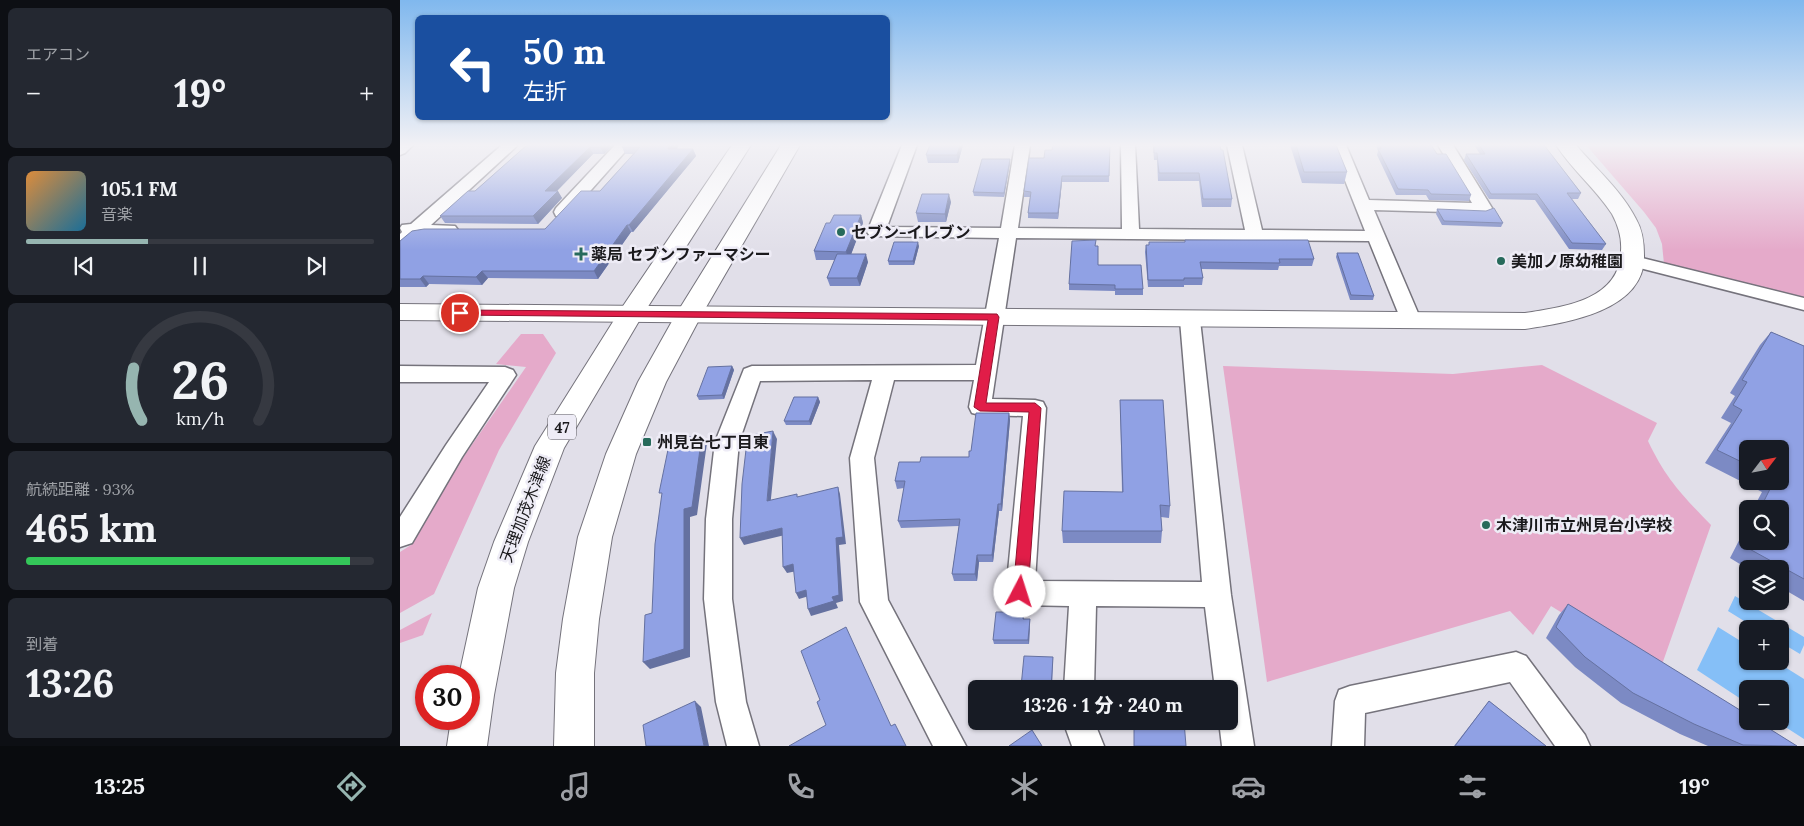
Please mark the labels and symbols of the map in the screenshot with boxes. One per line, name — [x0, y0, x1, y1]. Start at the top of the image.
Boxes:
place label: セブン-イレブン — [851, 222, 971, 242]
marker: セブン-イレブン — [835, 226, 847, 238]
place label: 薬局 セブンファーマシー — [591, 244, 771, 264]
marker: 薬局 セブンファーマシー — [575, 248, 587, 260]
place label: 美加ノ原幼稚園 — [1511, 251, 1623, 271]
marker: 美加ノ原幼稚園 — [1495, 255, 1507, 267]
pin — [439, 292, 481, 334]
road number: 47 — [548, 414, 576, 440]
place label: 州見台七丁目東 — [657, 432, 769, 452]
marker: 州見台七丁目東 — [641, 436, 653, 448]
north arrow — [1739, 440, 1789, 490]
street label: 天理加茂木津線 — [496, 453, 554, 565]
place label: 木津川市立州見台小学校 — [1496, 515, 1672, 535]
marker: 木津川市立州見台小学校 — [1480, 519, 1492, 531]
position arrow — [993, 565, 1045, 617]
speed limit sign: 30 — [415, 665, 480, 730]

